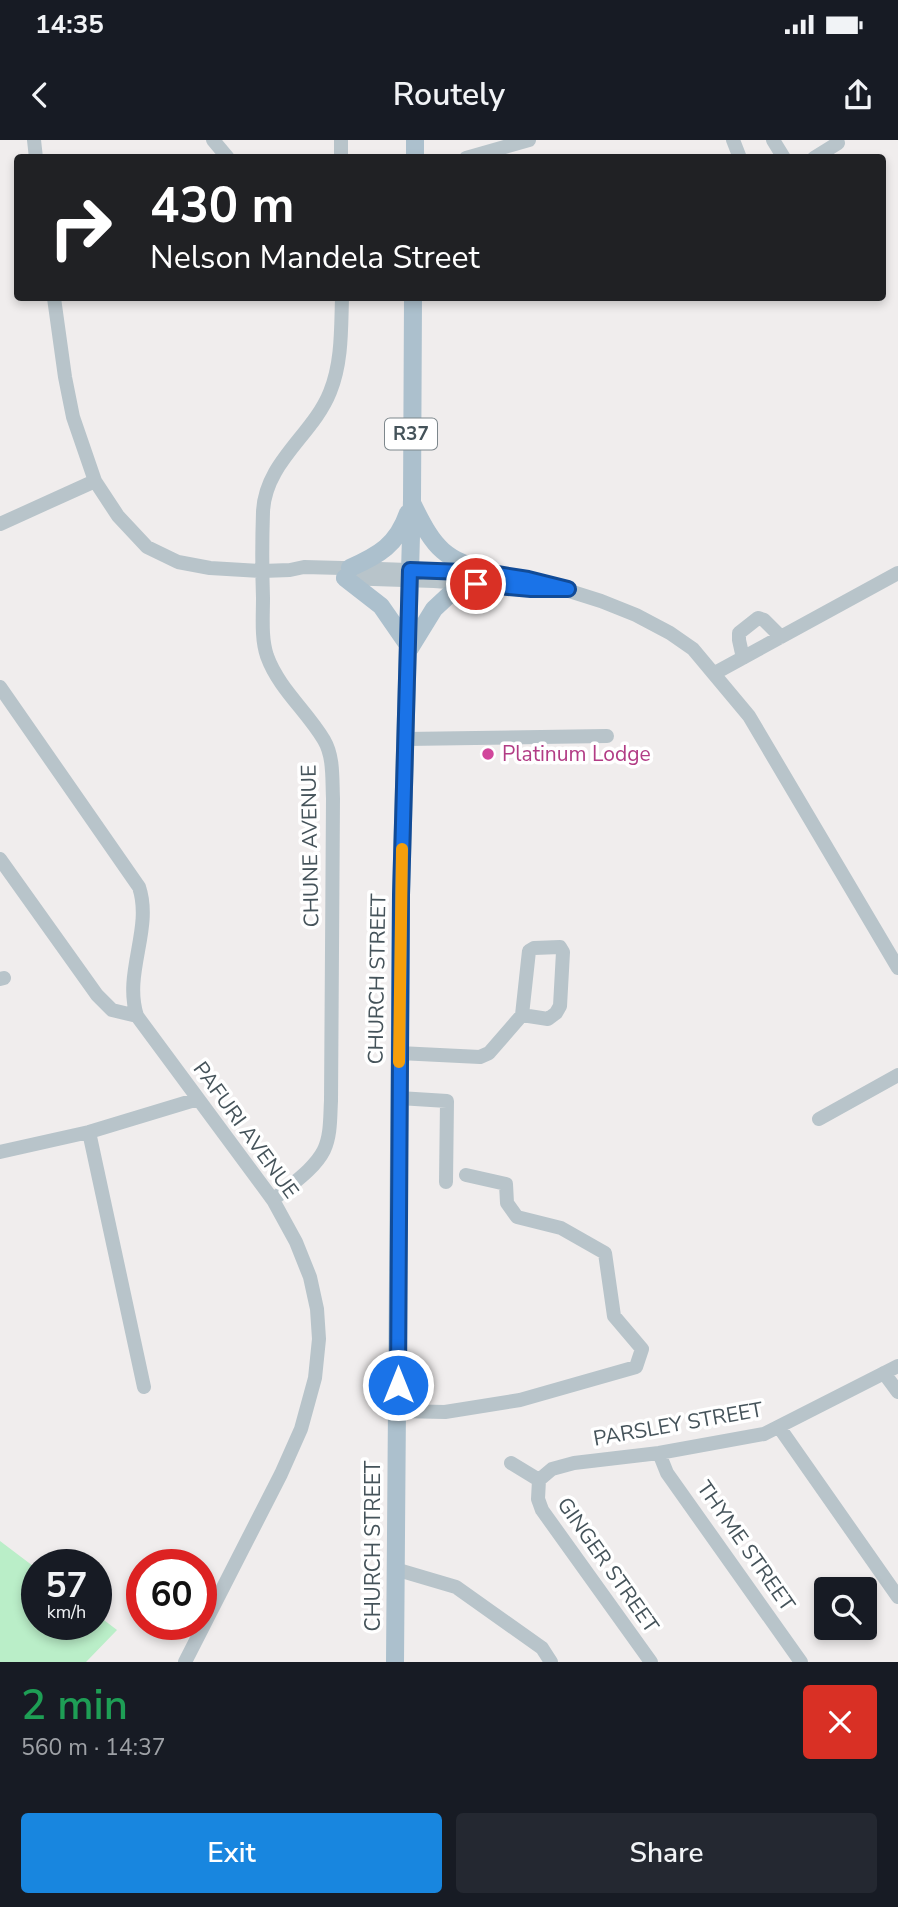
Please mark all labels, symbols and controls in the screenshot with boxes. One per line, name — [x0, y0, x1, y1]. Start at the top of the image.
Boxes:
text: 14:35 — [35, 7, 104, 42]
text: Routely — [393, 73, 505, 116]
icon: back — [21, 76, 59, 114]
icon: share — [839, 76, 877, 114]
text: 430 m — [150, 172, 294, 239]
icon: right — [35, 182, 126, 273]
text: Nelson Mandela Street — [150, 236, 480, 279]
road number: R37 — [385, 418, 437, 450]
pin — [446, 554, 506, 614]
icon: arrive — [457, 565, 495, 603]
place label: Platinum Lodge — [502, 740, 651, 768]
marker: Platinum Lodge — [480, 746, 496, 762]
street label: CHUNE AVENUE — [295, 765, 325, 927]
street label: CHURCH STREET — [362, 893, 392, 1065]
street label: PAFURI AVENUE — [187, 1056, 305, 1204]
position arrow — [361, 1348, 435, 1422]
street label: PARSLEY STREET — [591, 1395, 765, 1453]
street label: CHURCH STREET — [359, 1460, 387, 1632]
street label: THYME STREET — [691, 1475, 802, 1617]
street label: GINGER STREET — [551, 1492, 665, 1639]
speed limit sign: 60 — [126, 1549, 217, 1640]
text: 57 — [45, 1562, 88, 1609]
map controls — [814, 1577, 877, 1640]
button: search — [814, 1577, 877, 1640]
text: km/h — [47, 1600, 86, 1624]
text: 2 min — [21, 1677, 128, 1734]
button: close — [803, 1685, 877, 1759]
text: 560 m · 14:37 — [21, 1732, 166, 1763]
button: Exit — [21, 1813, 442, 1893]
button: Share — [456, 1813, 877, 1893]

